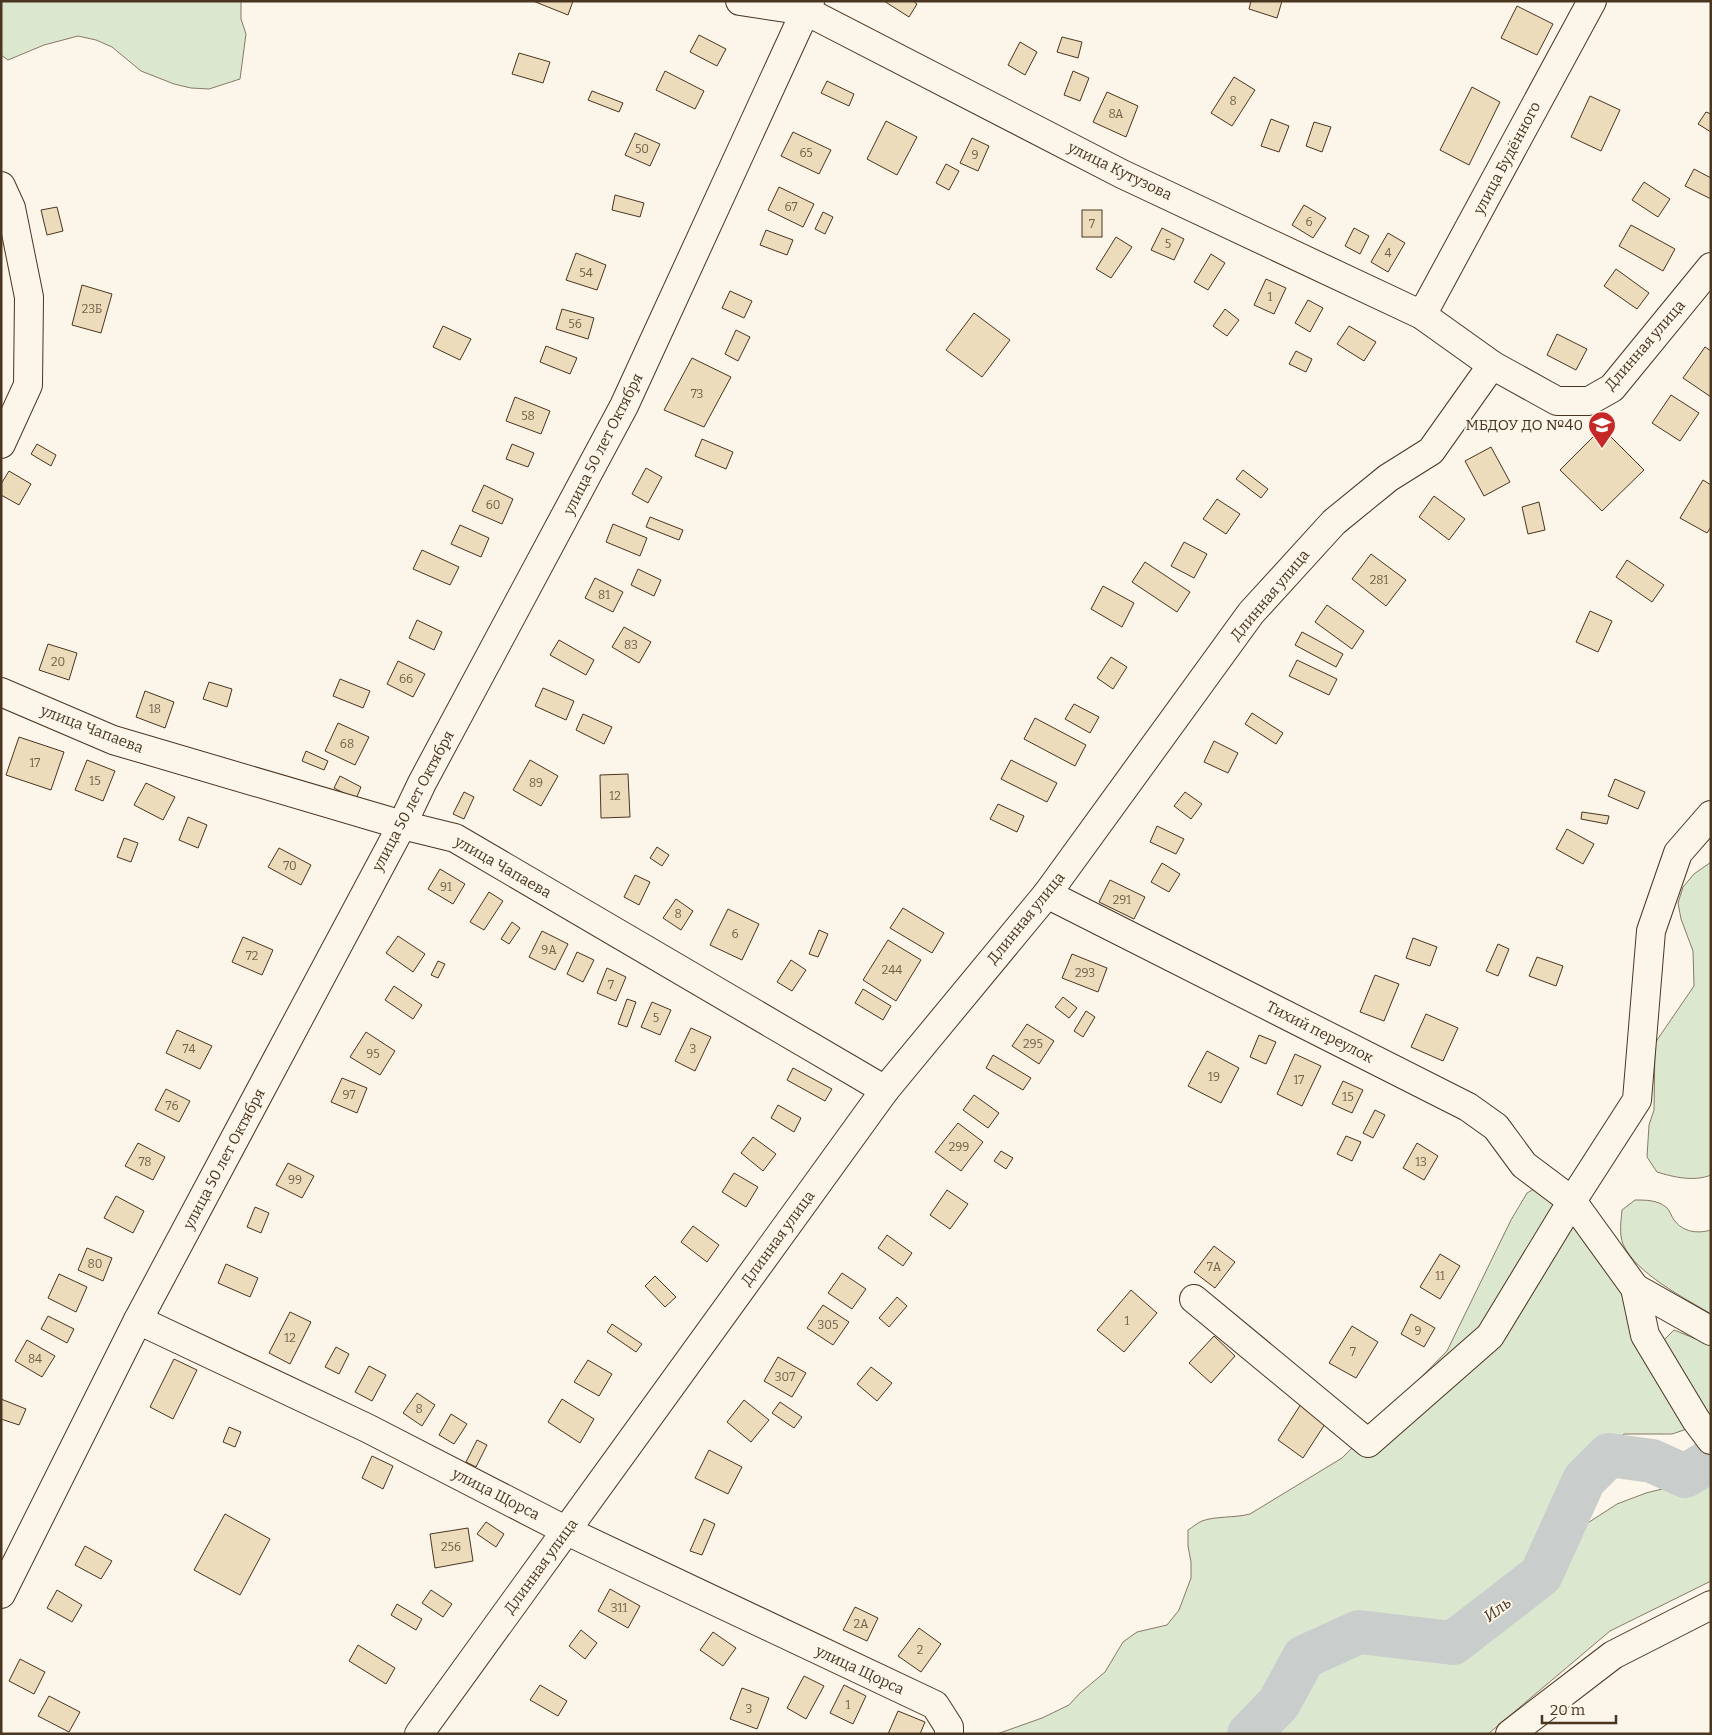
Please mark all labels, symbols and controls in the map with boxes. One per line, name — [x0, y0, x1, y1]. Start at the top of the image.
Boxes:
house number: 8 — [1229, 94, 1237, 108]
street label: улица Будённого — [1469, 99, 1544, 218]
house number: 8А — [1108, 107, 1124, 121]
street label: улица Кутузова — [1064, 138, 1175, 204]
house number: 50 — [635, 142, 649, 156]
house number: 65 — [799, 146, 813, 160]
house number: 9 — [971, 148, 979, 162]
house number: 67 — [785, 200, 797, 214]
house number: 6 — [1305, 215, 1313, 229]
house number: 7 — [1089, 217, 1095, 231]
house number: 5 — [1165, 237, 1171, 251]
house number: 4 — [1384, 246, 1392, 260]
house number: 54 — [579, 266, 593, 280]
house number: 1 — [1268, 290, 1273, 304]
street label: Длинная улица — [1601, 296, 1689, 394]
house number: 23Б — [82, 302, 102, 316]
house number: 56 — [568, 317, 582, 331]
street label: улица 50 лет Октября — [559, 370, 647, 519]
house number: 73 — [691, 387, 703, 401]
house number: 58 — [521, 409, 535, 423]
school or university icon: МБДОУ ДО №40 — [1587, 410, 1617, 449]
place label: МБДОУ ДО №40 — [1465, 416, 1583, 434]
house number: 60 — [486, 498, 500, 512]
street label: Длинная улица — [1227, 546, 1313, 644]
house number: 281 — [1370, 573, 1388, 587]
house number: 81 — [598, 588, 610, 602]
house number: 83 — [624, 638, 638, 652]
house number: 20 — [51, 655, 65, 669]
house number: 66 — [399, 672, 413, 686]
street label: улица Чапаева — [37, 701, 146, 757]
house number: 18 — [149, 702, 161, 716]
street label: улица 50 лет Октября — [368, 728, 458, 875]
house number: 68 — [340, 737, 354, 751]
house number: 17 — [30, 756, 40, 770]
house number: 15 — [89, 774, 101, 788]
house number: 89 — [529, 776, 543, 790]
house number: 12 — [609, 789, 621, 803]
street label: улица Чапаева — [451, 832, 555, 902]
house number: 70 — [283, 859, 297, 873]
street label: Длинная улица — [983, 868, 1069, 968]
house number: 91 — [440, 880, 452, 894]
house number: 291 — [1113, 893, 1131, 907]
house number: 8 — [674, 907, 682, 921]
house number: 6 — [731, 927, 739, 941]
house number: 9А — [541, 943, 557, 957]
house number: 72 — [246, 949, 258, 963]
house number: 244 — [882, 963, 902, 977]
house number: 293 — [1075, 966, 1095, 980]
house number: 7 — [608, 978, 614, 992]
street label: Тихий переулок — [1263, 997, 1377, 1067]
house number: 5 — [653, 1011, 659, 1025]
house number: 295 — [1023, 1037, 1043, 1051]
house number: 74 — [183, 1042, 195, 1056]
house number: 3 — [690, 1042, 697, 1056]
house number: 95 — [366, 1047, 380, 1061]
house number: 19 — [1208, 1070, 1220, 1084]
house number: 17 — [1294, 1073, 1304, 1087]
street label: улица 50 лет Октября — [179, 1086, 269, 1233]
house number: 97 — [343, 1088, 355, 1102]
house number: 15 — [1342, 1090, 1354, 1104]
house number: 76 — [166, 1099, 178, 1113]
house number: 299 — [949, 1140, 969, 1154]
house number: 78 — [138, 1155, 152, 1169]
house number: 13 — [1415, 1155, 1427, 1169]
house number: 99 — [288, 1173, 302, 1187]
street label: Длинная улица — [738, 1187, 818, 1289]
house number: 80 — [88, 1257, 102, 1271]
house number: 7А — [1207, 1260, 1222, 1274]
house number: 11 — [1435, 1269, 1445, 1283]
house number: 1 — [1125, 1314, 1130, 1328]
house number: 305 — [818, 1318, 838, 1332]
house number: 9 — [1414, 1324, 1422, 1338]
house number: 12 — [284, 1331, 296, 1345]
house number: 7 — [1350, 1345, 1356, 1359]
house number: 84 — [28, 1352, 42, 1366]
house number: 307 — [775, 1370, 795, 1384]
house number: 8 — [415, 1402, 423, 1416]
street label: улица Щорса — [448, 1464, 543, 1524]
street label: Длинная улица — [501, 1515, 581, 1617]
house number: 256 — [441, 1540, 461, 1554]
water label: Иль — [1480, 1593, 1515, 1626]
house number: 311 — [611, 1601, 627, 1615]
house number: 2А — [853, 1617, 869, 1631]
street label: улица Щорса — [812, 1641, 907, 1698]
house number: 2 — [917, 1643, 923, 1657]
scale bar — [1542, 1692, 1616, 1724]
house number: 1 — [846, 1698, 851, 1712]
text: 20 m — [1550, 1701, 1586, 1719]
house number: 3 — [746, 1702, 753, 1716]

